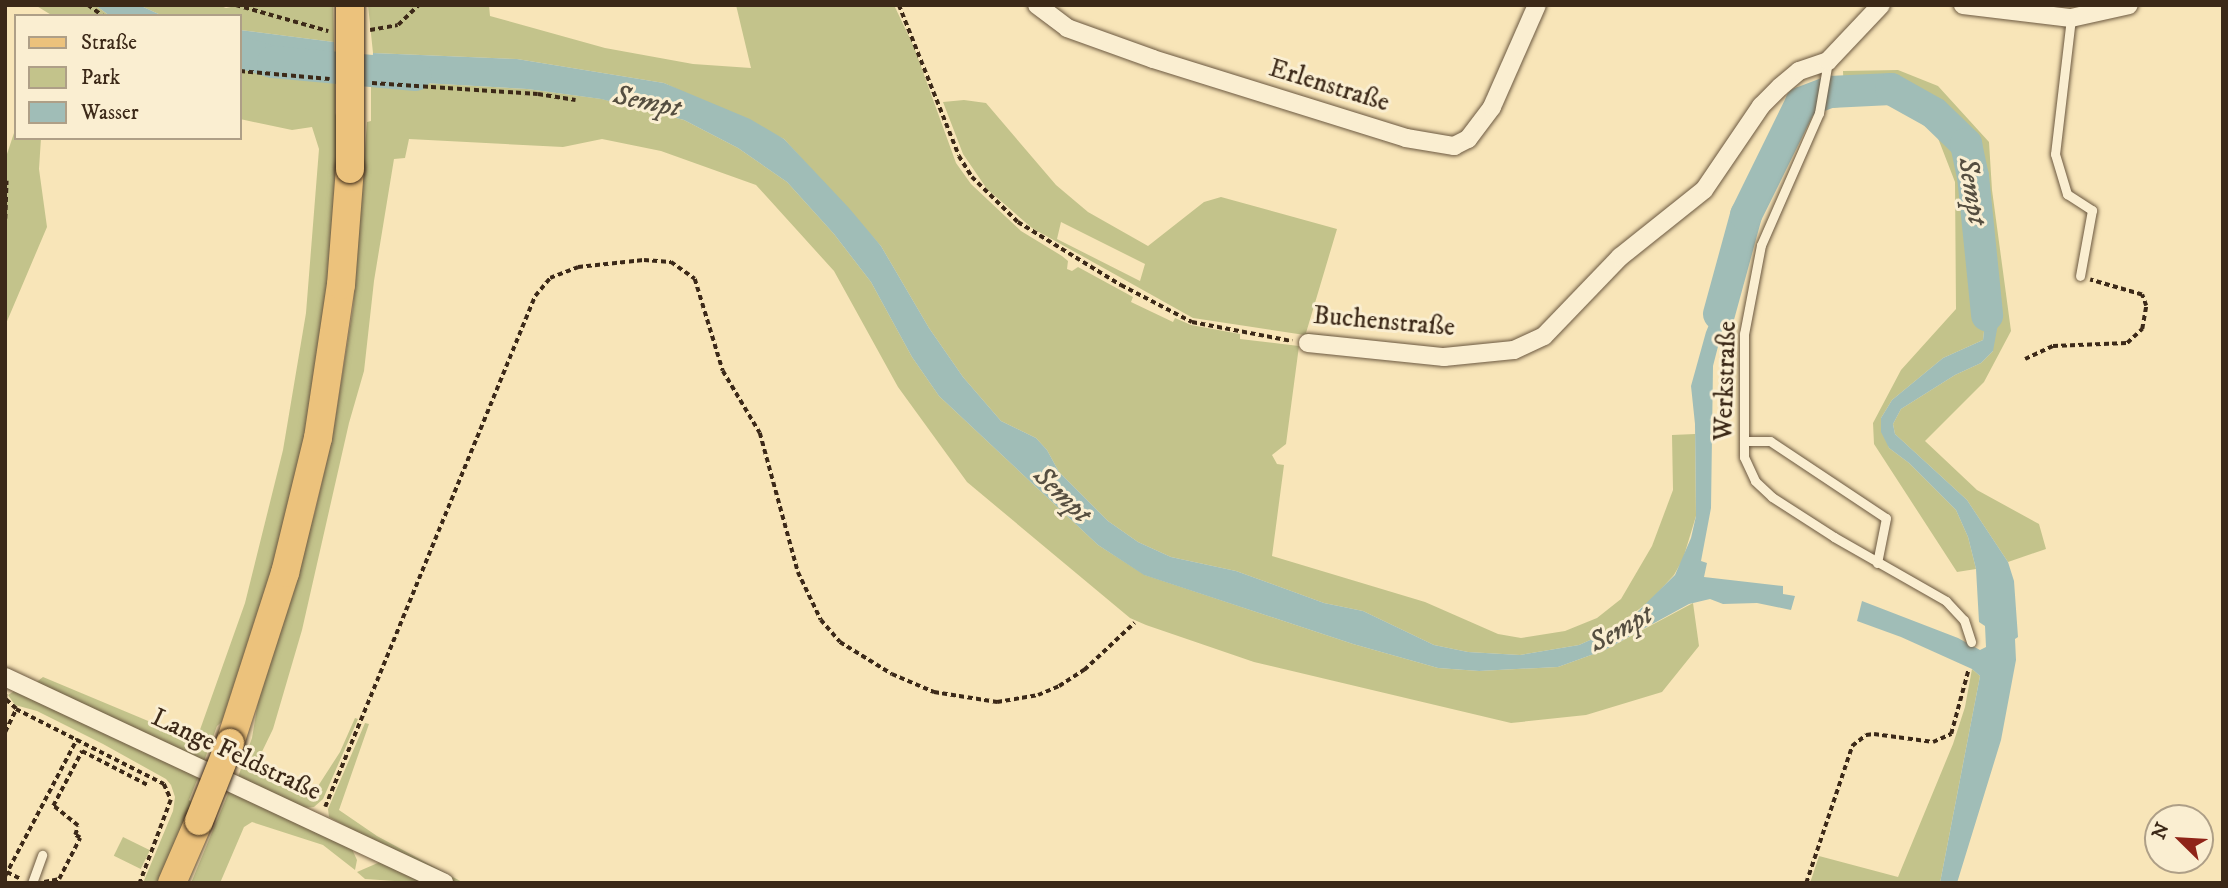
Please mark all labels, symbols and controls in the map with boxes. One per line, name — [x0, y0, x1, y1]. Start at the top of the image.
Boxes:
legend — [14, 14, 242, 140]
text: Straße — [81, 30, 137, 56]
street label: Erlenstraße — [1265, 53, 1393, 119]
text: Park — [81, 65, 120, 91]
water label: Sempt — [611, 79, 683, 125]
text: Wasser — [81, 100, 138, 126]
water label: Sempt — [1950, 155, 1994, 227]
street label: Buchenstraße — [1312, 300, 1456, 344]
street label: Werkstraße — [1708, 321, 1744, 441]
water label: Sempt — [1026, 459, 1098, 531]
water label: Sempt — [1583, 598, 1659, 660]
street label: Lange Feldstraße — [146, 702, 326, 808]
north arrow — [2144, 804, 2214, 874]
text: N — [2148, 819, 2175, 843]

